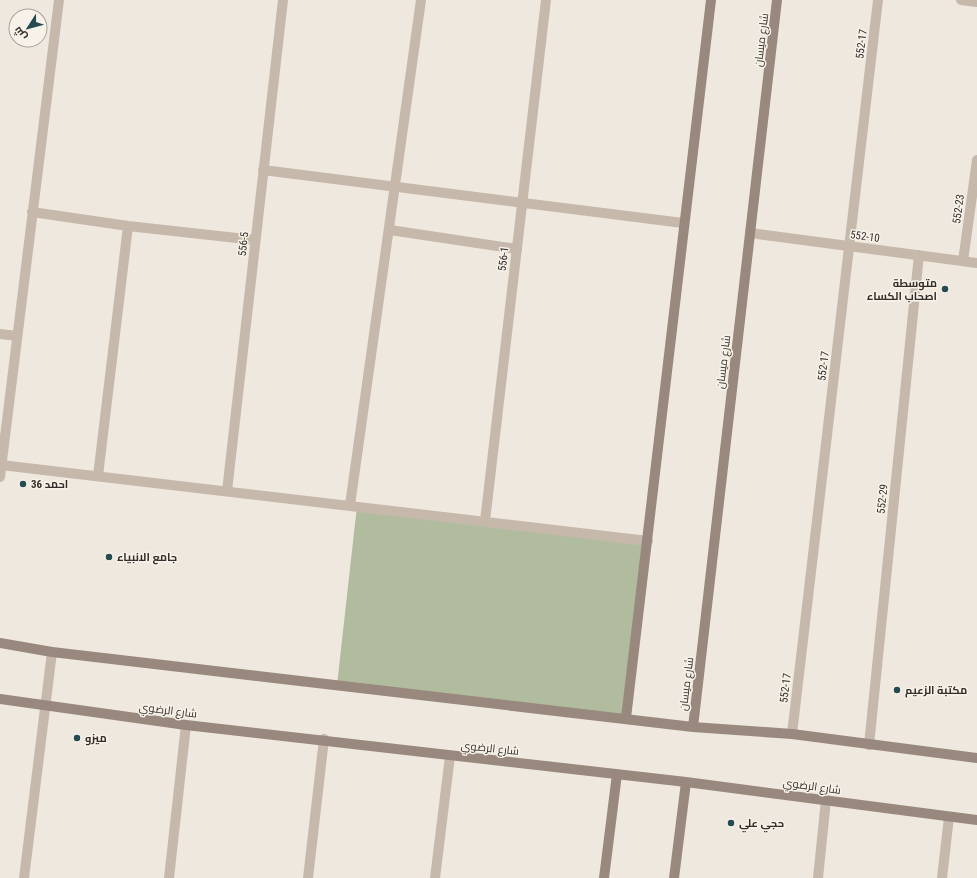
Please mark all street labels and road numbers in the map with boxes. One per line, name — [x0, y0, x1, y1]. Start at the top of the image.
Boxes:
street label: شارع ميسان — [752, 12, 772, 68]
street label: 552-17 — [853, 28, 870, 60]
street label: 552-23 — [950, 193, 967, 225]
street label: 552-10 — [849, 228, 881, 245]
street label: 556-5 — [236, 231, 251, 257]
street label: 556-1 — [496, 246, 511, 272]
street label: شارع ميسان — [714, 334, 734, 390]
street label: 552-17 — [815, 350, 832, 382]
street label: 552-29 — [874, 484, 891, 515]
street label: شارع ميسان — [677, 656, 697, 712]
street label: 552-17 — [777, 672, 794, 704]
street label: شارع الرضوي — [138, 700, 198, 722]
street label: شارع الرضوي — [460, 739, 520, 760]
street label: شارع الرضوي — [782, 776, 842, 799]

